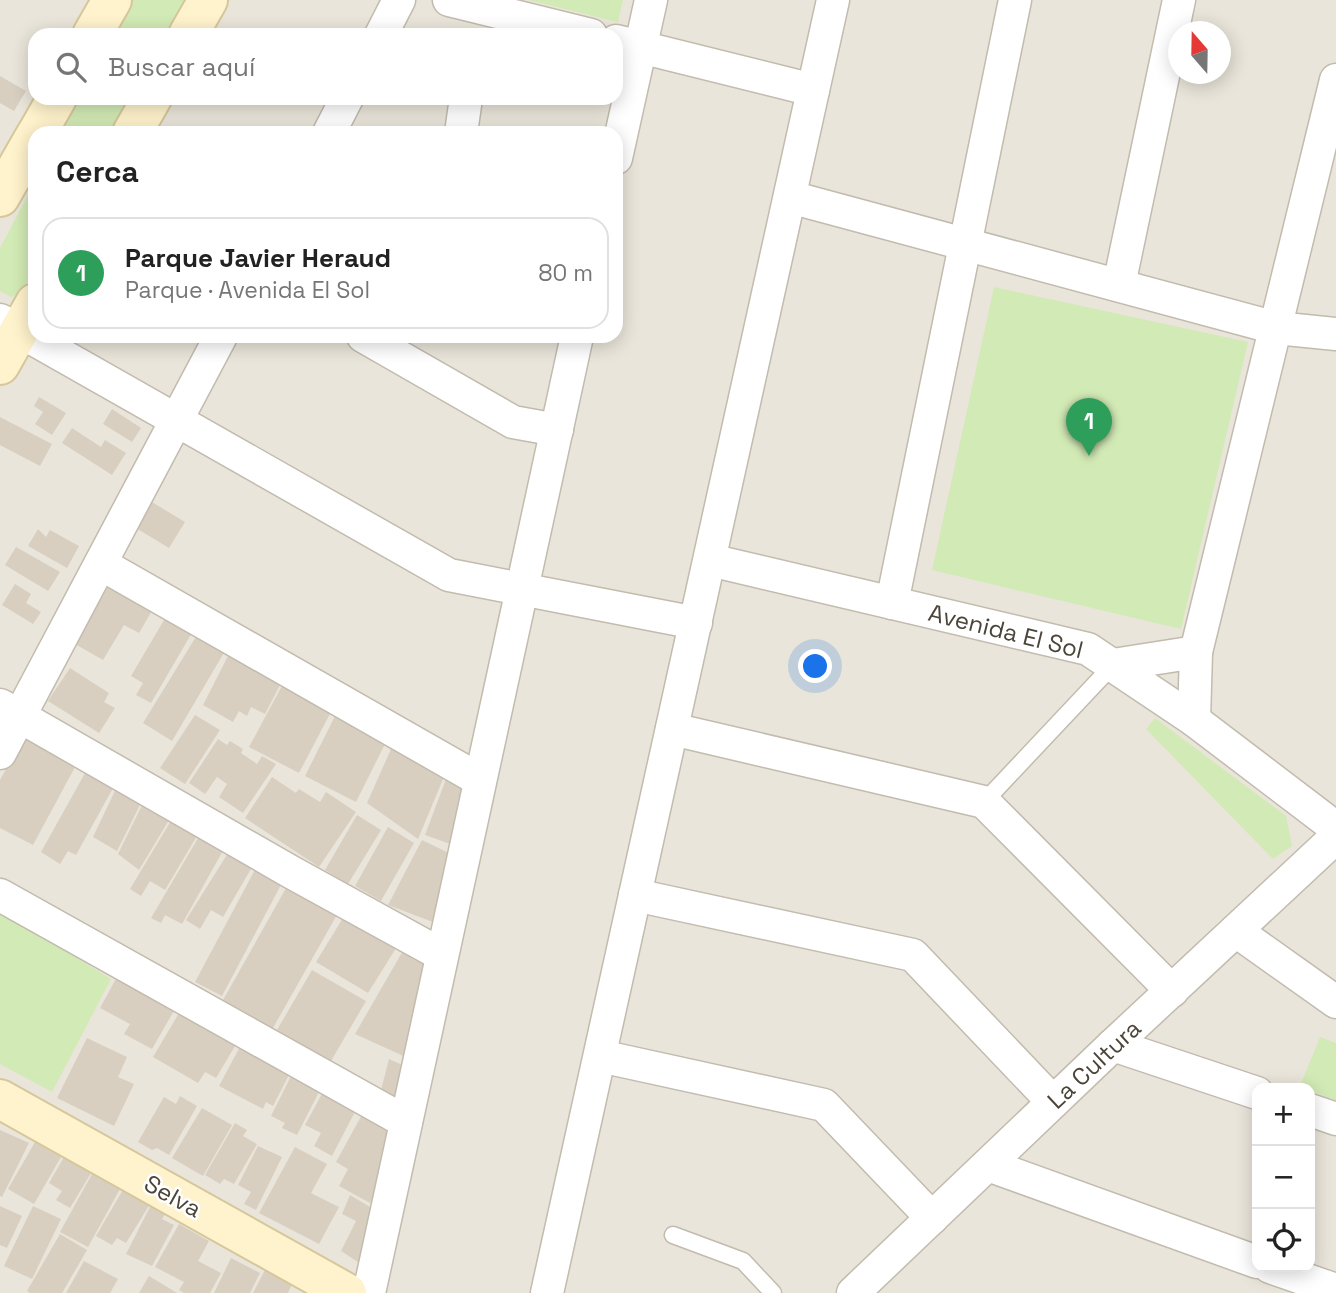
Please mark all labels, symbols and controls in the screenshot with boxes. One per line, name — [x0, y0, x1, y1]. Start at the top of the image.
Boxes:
north arrow — [1168, 21, 1231, 84]
search box — [28, 28, 623, 105]
icon: search — [52, 48, 90, 86]
text: Buscar aquí — [108, 50, 255, 84]
text: Cerca — [56, 152, 139, 191]
text: Parque Javier Heraud — [125, 241, 391, 275]
text: 1 — [76, 258, 86, 288]
text: 80 m — [538, 258, 593, 288]
text: Parque · Avenida El Sol — [125, 275, 370, 305]
pin: 1 — [1066, 398, 1112, 456]
street label: Avenida El Sol — [925, 597, 1087, 665]
your location — [798, 649, 832, 683]
street label: La Cultura — [1041, 1013, 1148, 1115]
map controls — [1252, 1083, 1315, 1272]
button: + — [1252, 1083, 1315, 1146]
button: − — [1252, 1146, 1315, 1209]
street label: Selva — [139, 1168, 207, 1224]
button: locate — [1252, 1209, 1315, 1272]

